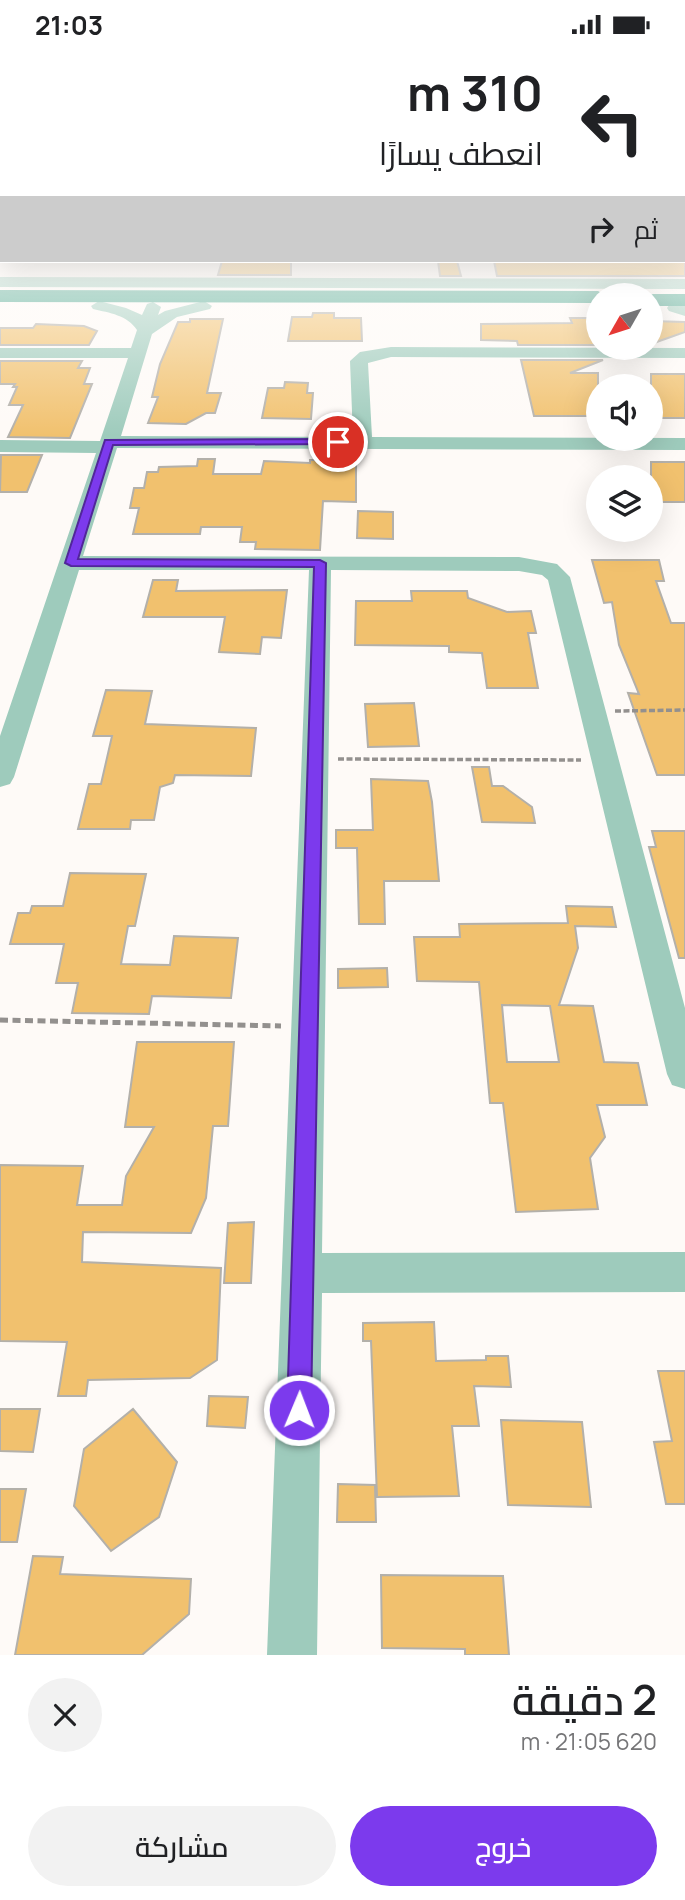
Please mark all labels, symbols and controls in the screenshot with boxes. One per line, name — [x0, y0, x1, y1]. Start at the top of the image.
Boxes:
text: 21:03 — [35, 7, 103, 43]
text: 310 m — [407, 59, 543, 126]
icon: left — [567, 77, 658, 168]
text: انعطف يسارًا — [379, 131, 543, 175]
icon: right — [582, 210, 620, 248]
text: ثم — [634, 211, 658, 247]
north arrow — [586, 283, 663, 361]
map controls — [586, 283, 663, 542]
button: sound — [586, 374, 663, 451]
pin — [308, 412, 368, 472]
icon: arrive — [319, 423, 357, 461]
button: layers — [586, 465, 663, 542]
position arrow — [262, 1373, 336, 1447]
text: 2 دقيقة — [512, 1670, 657, 1728]
button: close — [28, 1678, 102, 1752]
text: 620 m · 21:05 — [521, 1725, 657, 1757]
button: مشاركة — [28, 1806, 336, 1886]
button: خروج — [350, 1806, 657, 1886]

